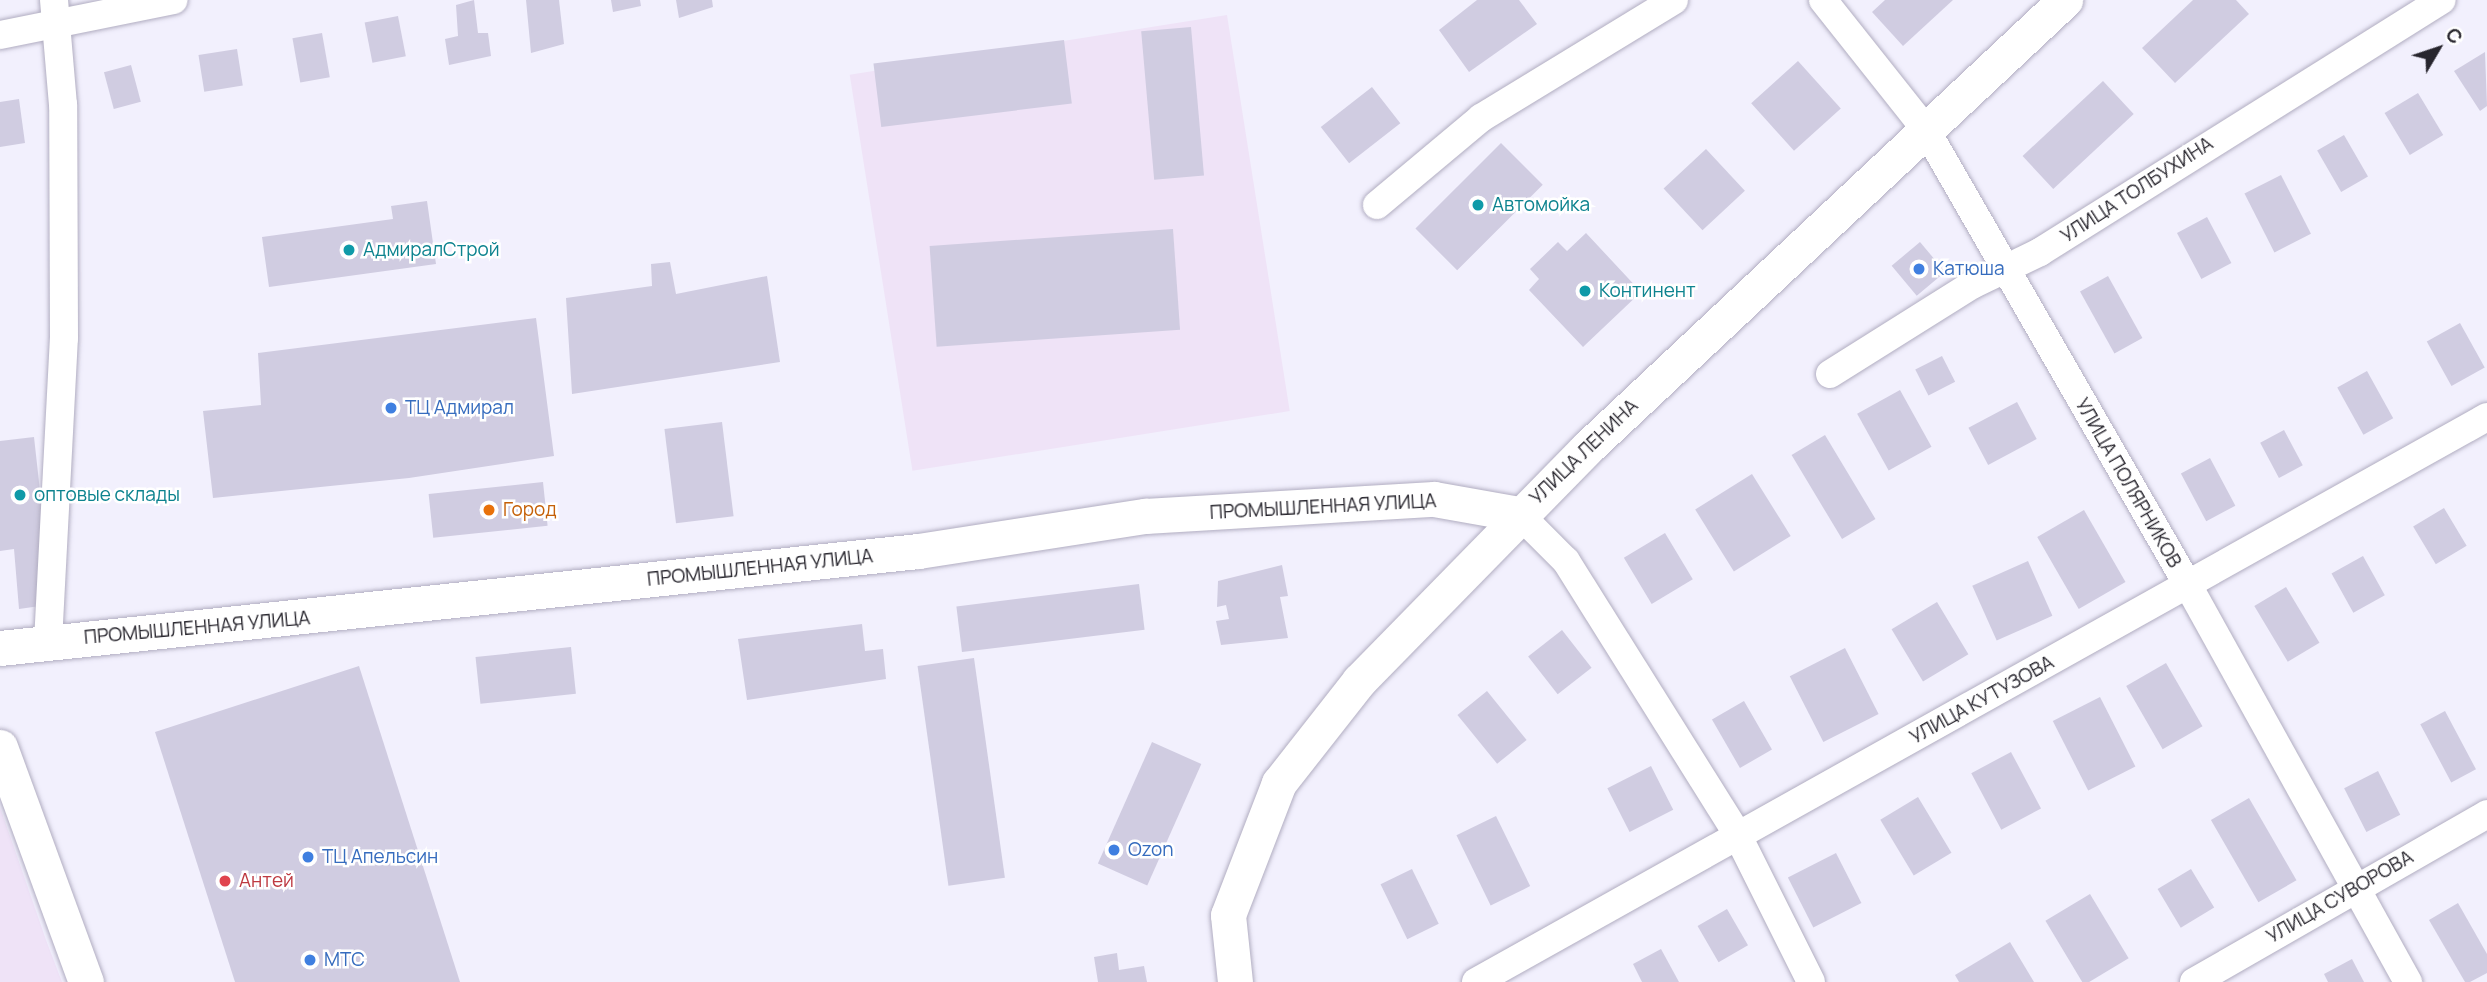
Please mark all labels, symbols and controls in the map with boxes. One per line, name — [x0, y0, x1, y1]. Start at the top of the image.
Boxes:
north arrow — [2403, 14, 2473, 84]
text: С — [2440, 22, 2469, 49]
street label: УЛИЦА ТОЛБУХИНА — [2057, 132, 2217, 248]
place label: Автомойка — [1492, 194, 1590, 216]
marker: Автомойка — [1470, 197, 1486, 213]
place label: АдмиралСтрой — [363, 239, 500, 261]
marker: АдмиралСтрой — [341, 242, 357, 258]
place label: Катюша — [1933, 258, 2004, 280]
marker: Катюша — [1911, 261, 1927, 277]
place label: Континент — [1599, 280, 1696, 302]
marker: Континент — [1577, 283, 1593, 299]
street label: УЛИЦА ПОЛЯРНИКОВ — [2070, 394, 2186, 572]
street label: УЛИЦА ЛЕНИНА — [1525, 395, 1643, 509]
place label: ТЦ Адмирал — [405, 397, 514, 419]
marker: ТЦ Адмирал — [383, 400, 399, 416]
place label: оптовые склады — [34, 484, 180, 506]
marker: оптовые склады — [12, 487, 28, 503]
street label: ПРОМЫШЛЕННАЯ УЛИЦА — [1209, 490, 1437, 524]
place label: Город — [503, 499, 557, 521]
marker: Город — [481, 502, 497, 518]
street label: ПРОМЫШЛЕННАЯ УЛИЦА — [646, 545, 874, 591]
street label: ПРОМЫШЛЕННАЯ УЛИЦА — [83, 607, 311, 649]
street label: УЛИЦА КУТУЗОВА — [1906, 651, 2058, 749]
place label: Ozon — [1128, 839, 1174, 861]
marker: Ozon — [1106, 842, 1122, 858]
place label: ТЦ Апельсин — [322, 846, 438, 868]
street label: УЛИЦА СУВОРОВА — [2263, 846, 2417, 948]
marker: ТЦ Апельсин — [300, 849, 316, 865]
place label: Антей — [239, 870, 294, 892]
marker: Антей — [217, 873, 233, 889]
place label: МТС — [324, 949, 365, 971]
marker: МТС — [302, 952, 318, 968]

